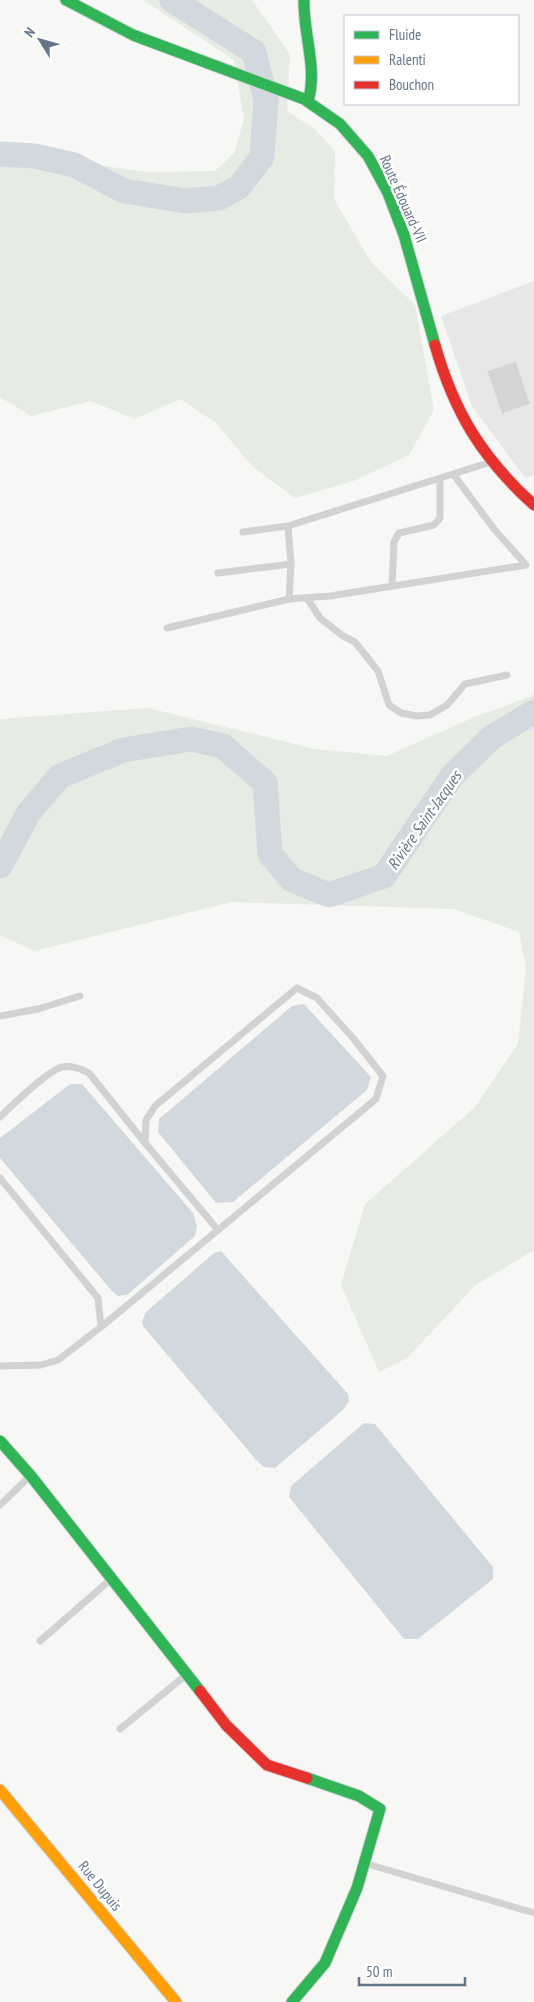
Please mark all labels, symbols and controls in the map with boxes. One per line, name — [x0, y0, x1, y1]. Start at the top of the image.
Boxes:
north arrow — [15, 15, 65, 65]
legend — [344, 15, 519, 105]
text: N — [20, 24, 39, 41]
text: Fluide — [389, 25, 421, 44]
text: Ralenti — [389, 50, 426, 69]
text: Bouchon — [389, 75, 434, 94]
street label: Route Édouard-VII — [376, 152, 431, 245]
water label: Rivière Saint-Jacques — [383, 766, 466, 873]
street label: Rue Dupuis — [74, 1857, 126, 1915]
scale bar — [359, 1954, 465, 1986]
text: 50 m — [366, 1962, 392, 1981]

